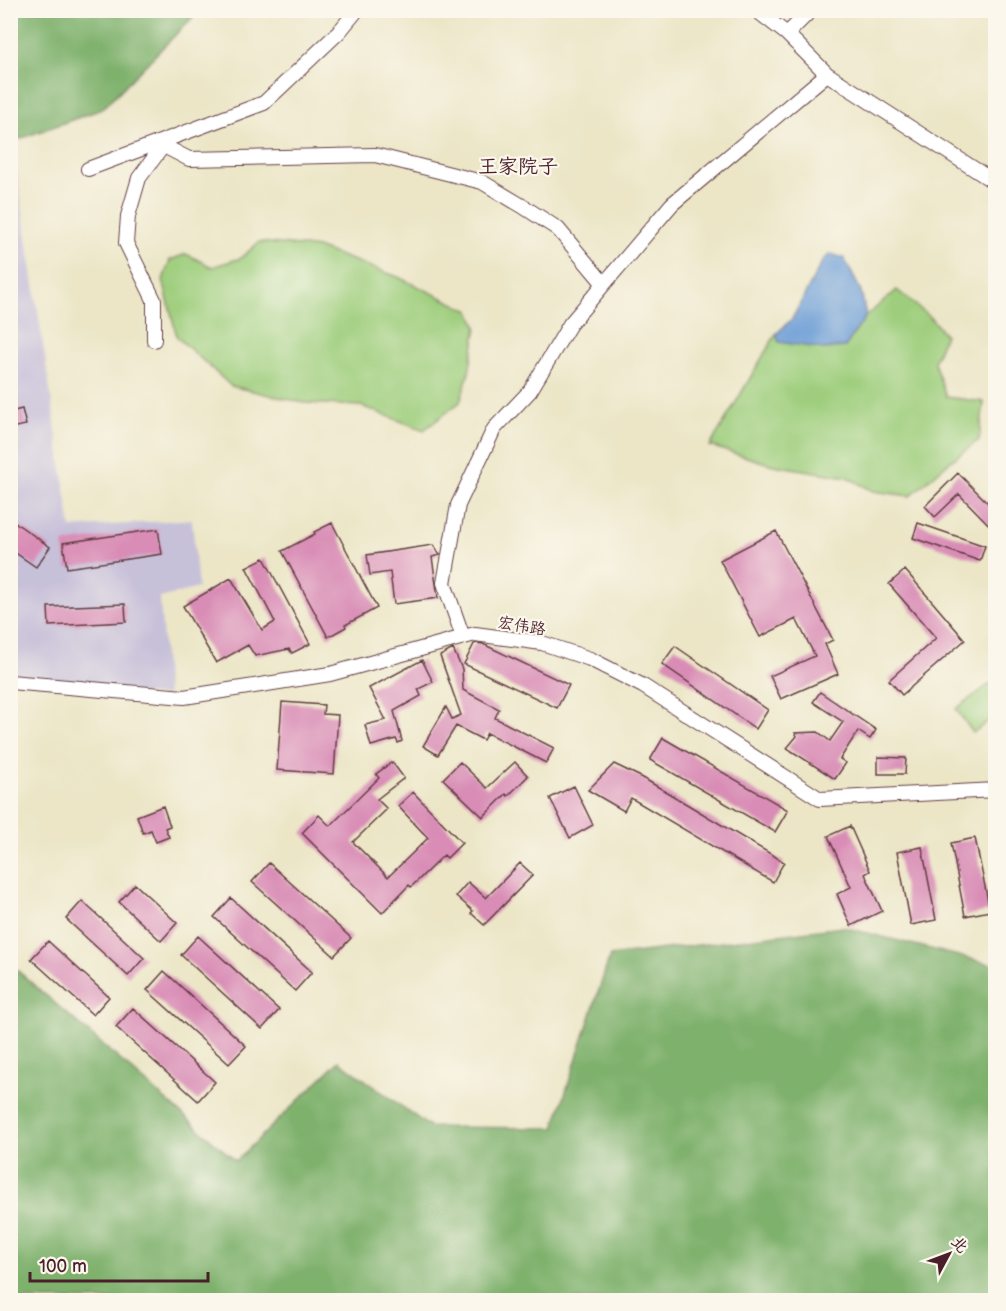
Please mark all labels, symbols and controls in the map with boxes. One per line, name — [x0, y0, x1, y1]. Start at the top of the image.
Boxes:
district label: 王家院子 — [478, 155, 558, 179]
street label: 宏伟路 — [497, 613, 547, 640]
north arrow — [919, 1224, 979, 1284]
text: 北 — [947, 1233, 972, 1257]
scale bar — [30, 1245, 208, 1283]
text: 100 m — [39, 1256, 87, 1277]

